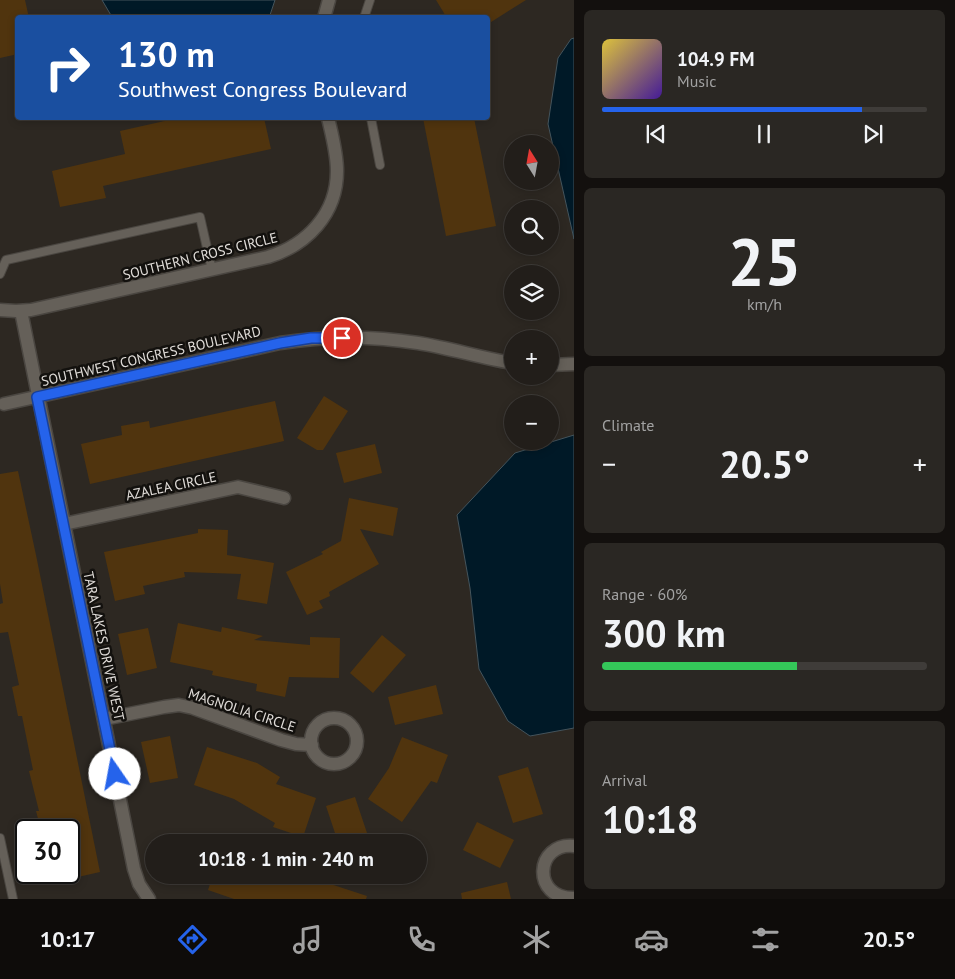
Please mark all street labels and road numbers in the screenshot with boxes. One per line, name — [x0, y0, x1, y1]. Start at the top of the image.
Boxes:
street label: SOUTHERN CROSS CIRCLE — [121, 228, 279, 284]
street label: SOUTHWEST CONGRESS BOULEVARD — [39, 322, 263, 390]
street label: AZALEA CIRCLE — [124, 468, 218, 504]
street label: TARA LAKES DRIVE WEST — [79, 570, 129, 722]
street label: MAGNOLIA CIRCLE — [186, 684, 298, 736]

